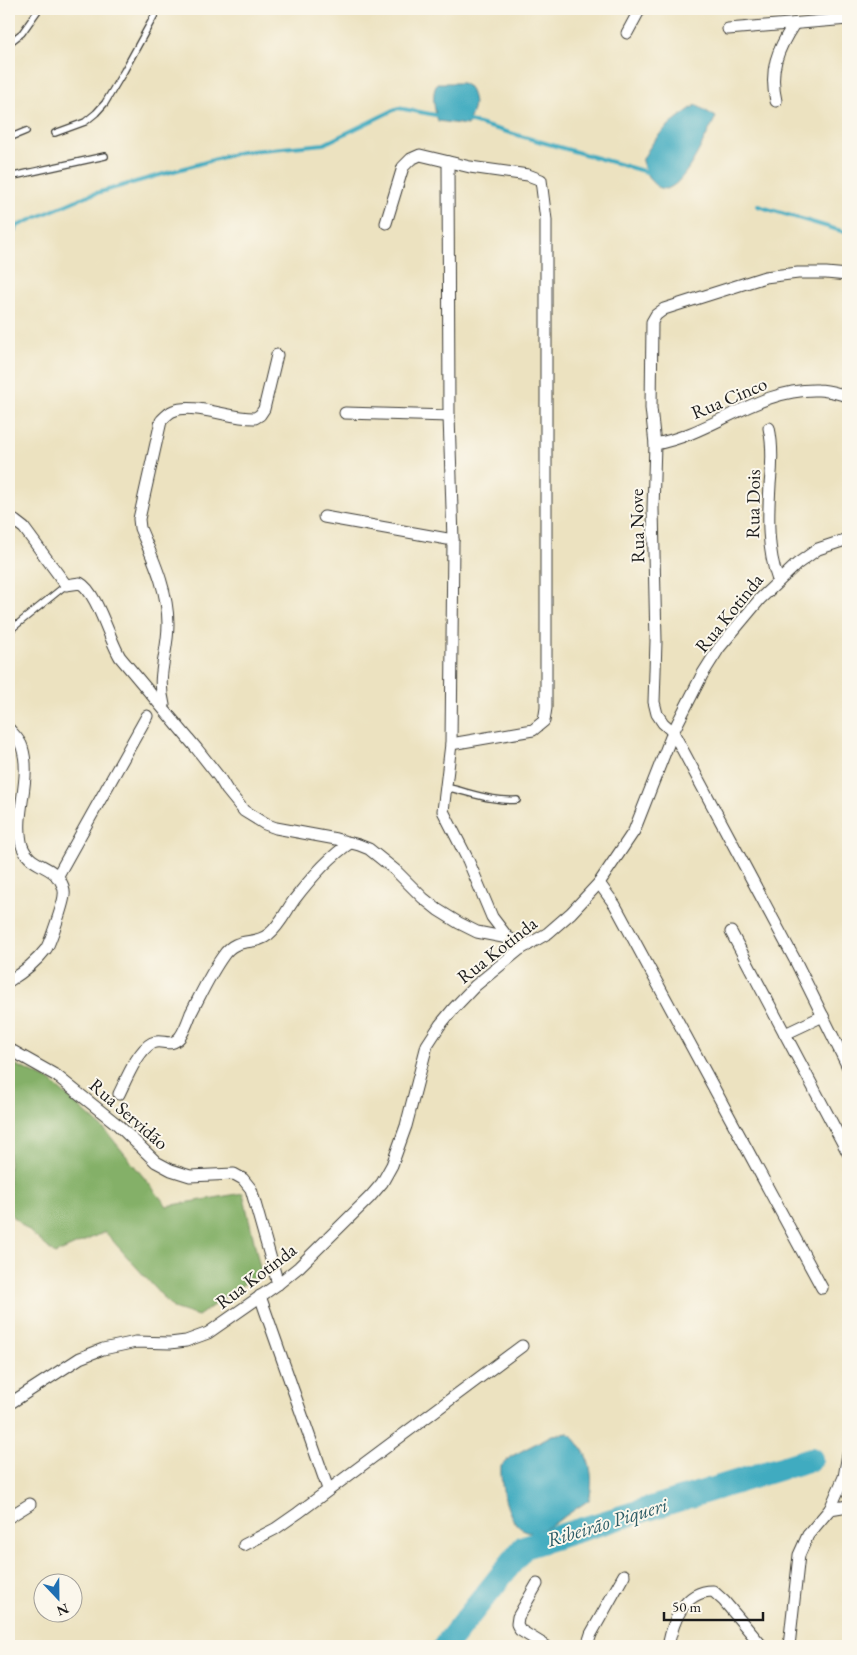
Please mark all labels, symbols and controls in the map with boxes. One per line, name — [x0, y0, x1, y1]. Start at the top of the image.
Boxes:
street label: Rua Cinco — [687, 371, 771, 425]
street label: Rua Dois — [740, 469, 766, 539]
street label: Rua Nove — [624, 489, 650, 563]
street label: Rua Kotinda — [689, 568, 769, 658]
street label: Rua Kotinda — [452, 911, 543, 989]
street label: Rua Servidão — [84, 1073, 174, 1155]
street label: Rua Kotinda — [210, 1237, 302, 1315]
water label: Ribeirão Piqueri — [543, 1491, 672, 1554]
north arrow — [32, 1572, 82, 1622]
scale bar — [664, 1590, 763, 1622]
text: 50 m — [672, 1597, 701, 1616]
text: N — [54, 1600, 71, 1621]

